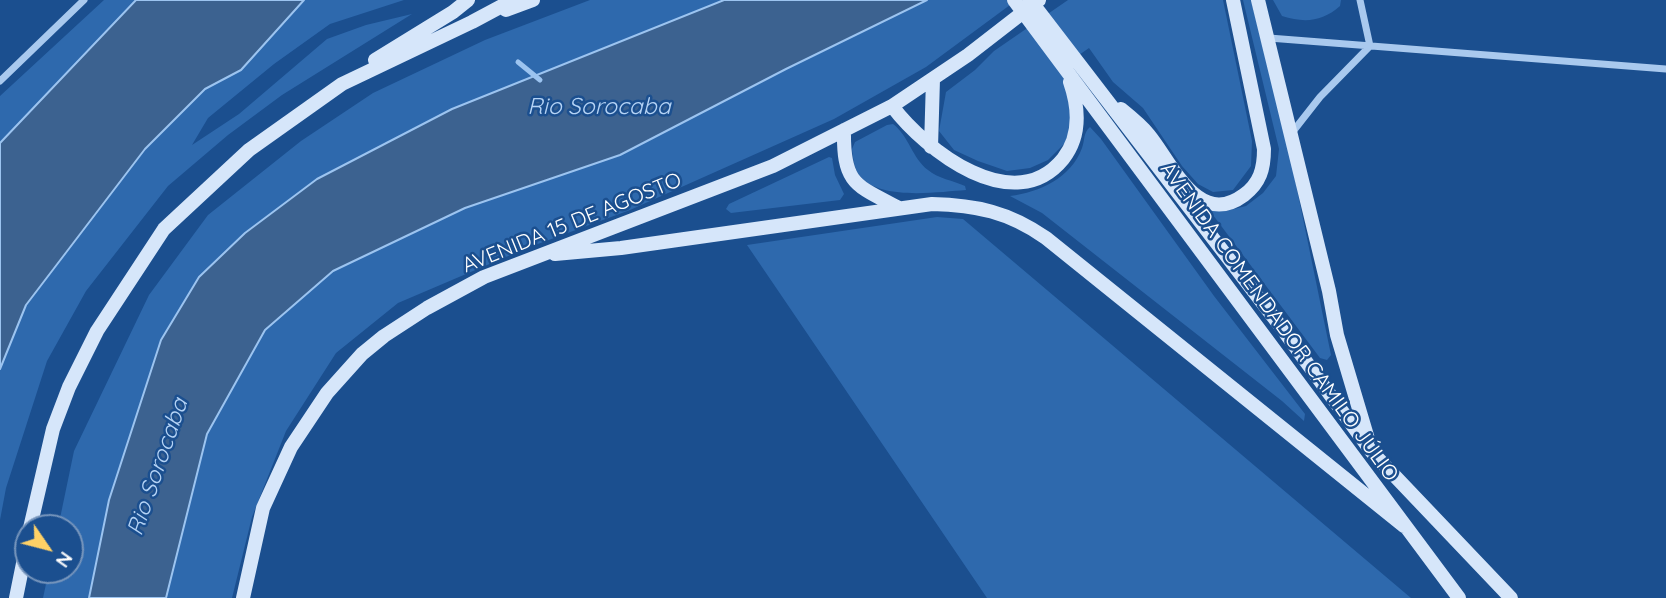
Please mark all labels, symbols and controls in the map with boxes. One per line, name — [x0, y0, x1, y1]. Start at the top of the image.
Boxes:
water label: Rio Sorocaba — [527, 93, 671, 121]
street label: AVENIDA COMENDADOR CAMILO JÚLIO — [1155, 157, 1403, 487]
street label: AVENIDA 15 DE AGOSTO — [459, 167, 685, 279]
water label: Rio Sorocaba — [122, 395, 194, 539]
north arrow — [14, 514, 84, 584]
text: N — [51, 547, 78, 573]

